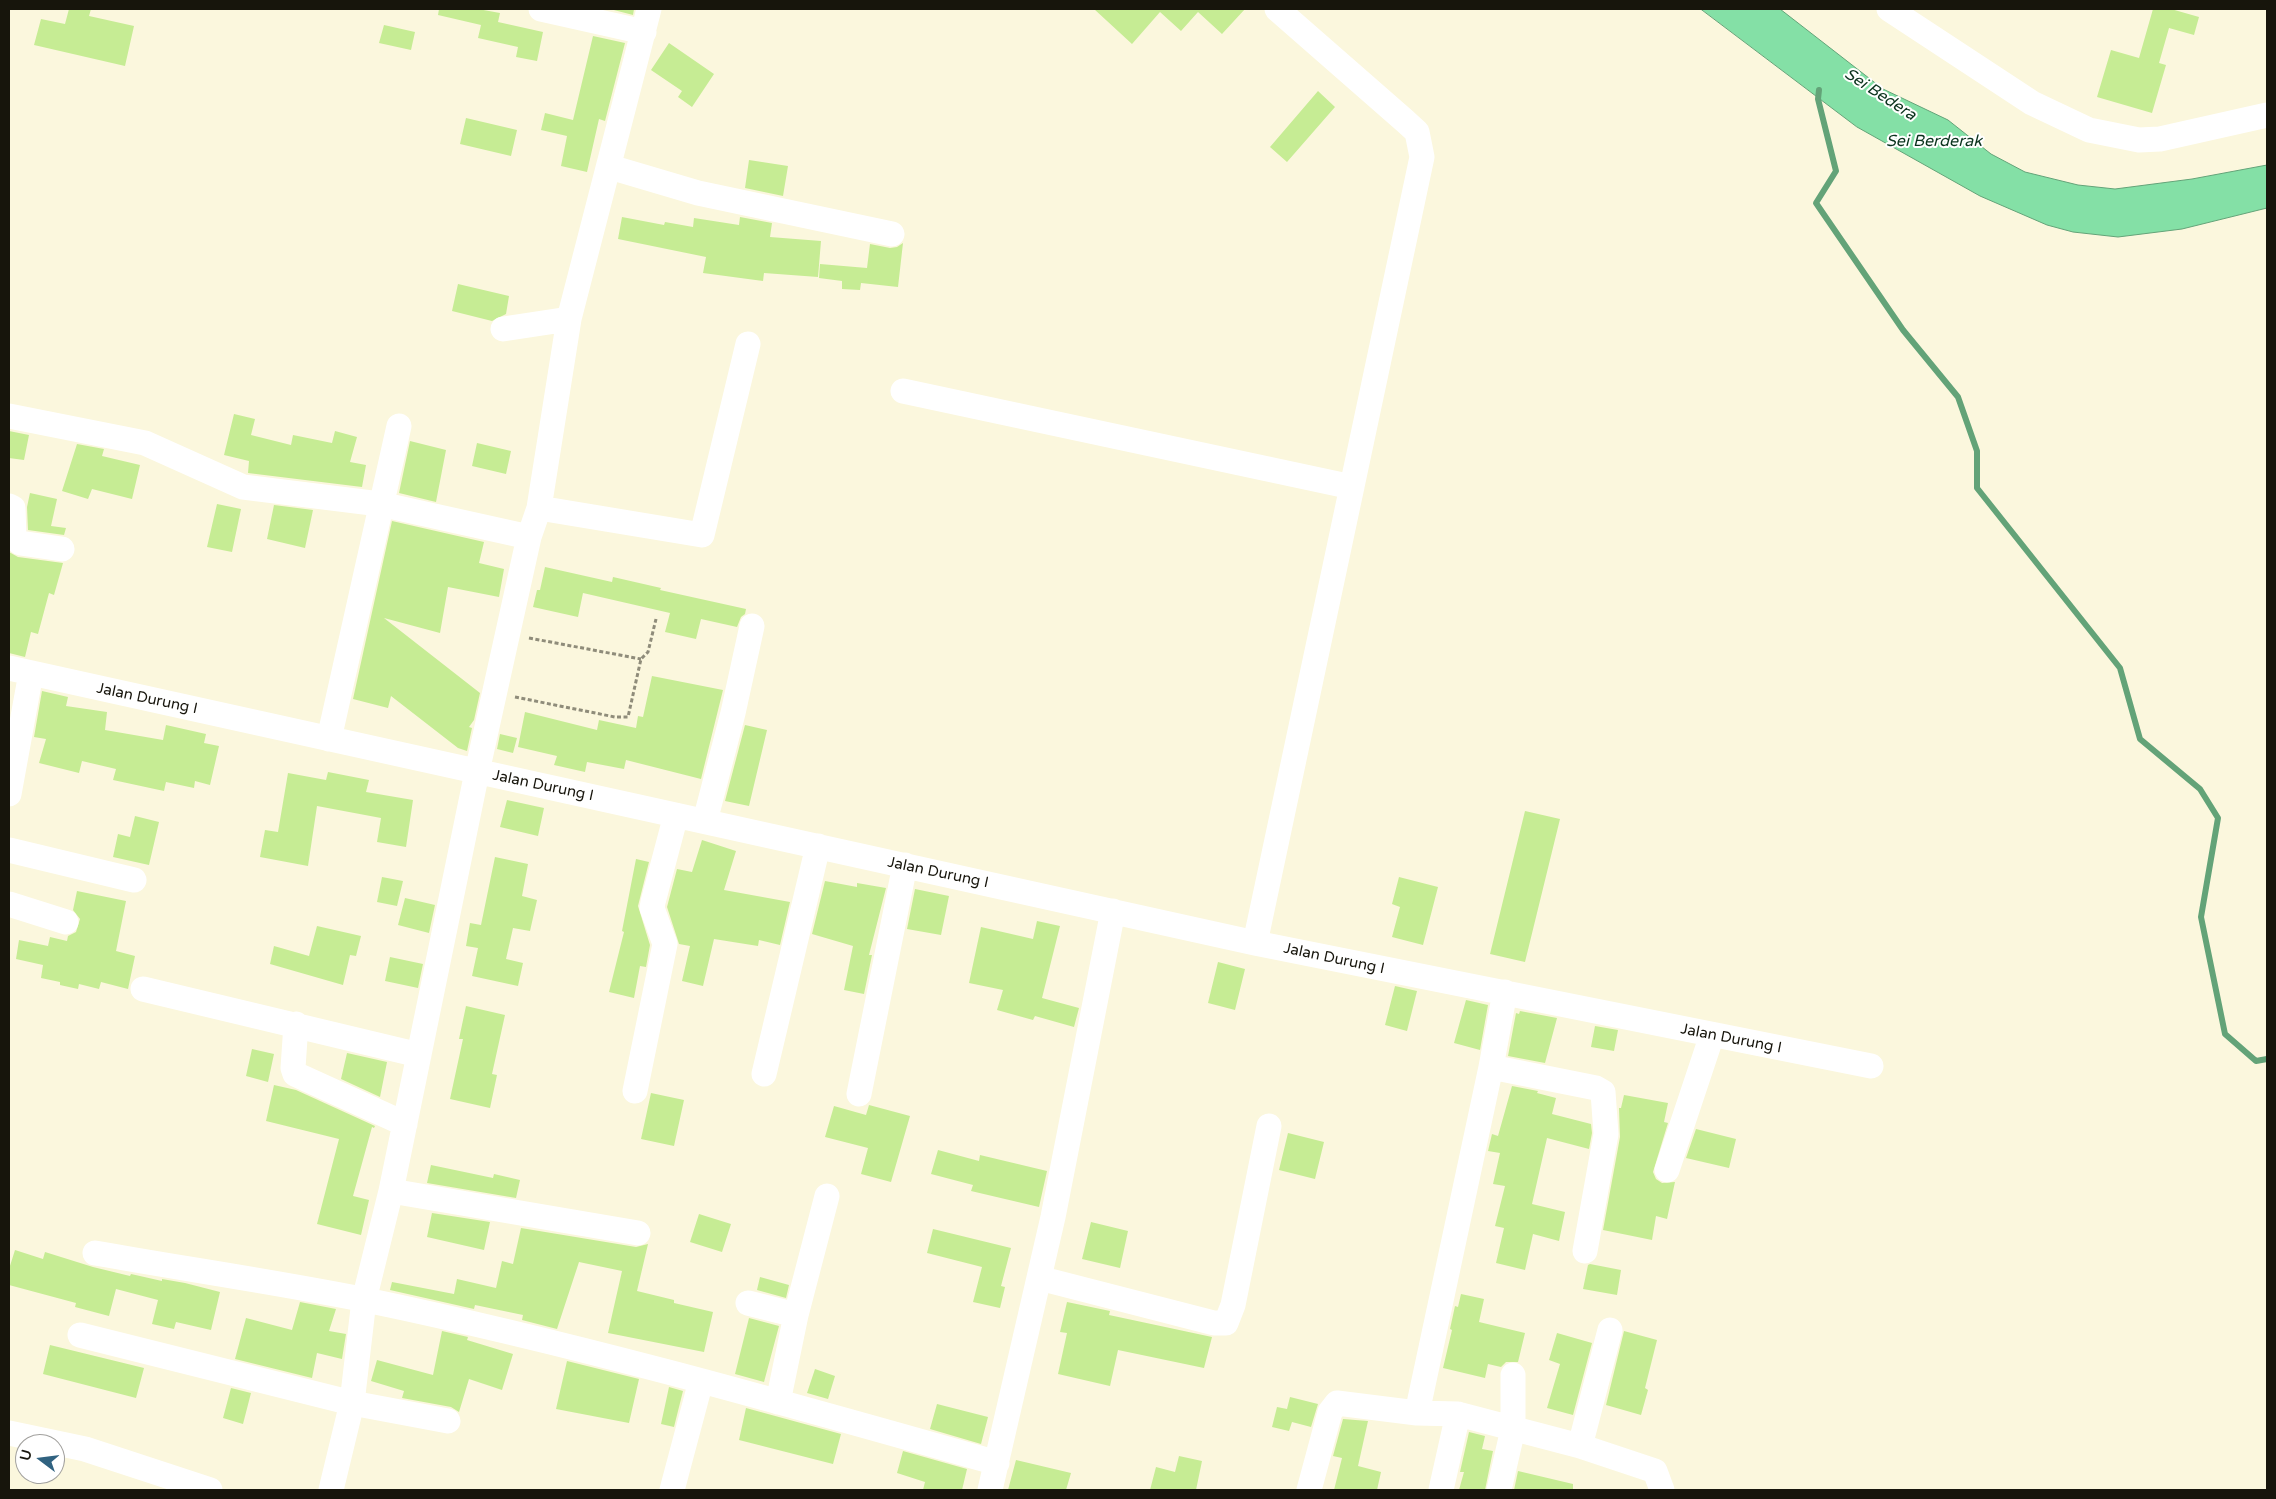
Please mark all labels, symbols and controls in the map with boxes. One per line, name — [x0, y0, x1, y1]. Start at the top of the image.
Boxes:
water label: Sei Bedera — [1841, 65, 1919, 125]
water label: Sei Berderak — [1886, 132, 1982, 152]
street label: Jalan Durung I — [95, 680, 199, 718]
street label: Jalan Durung I — [491, 767, 595, 805]
street label: Jalan Durung I — [886, 854, 990, 892]
street label: Jalan Durung I — [1282, 940, 1386, 978]
street label: Jalan Durung I — [1679, 1020, 1783, 1058]
north arrow — [15, 1434, 65, 1484]
text: U — [16, 1448, 36, 1463]

